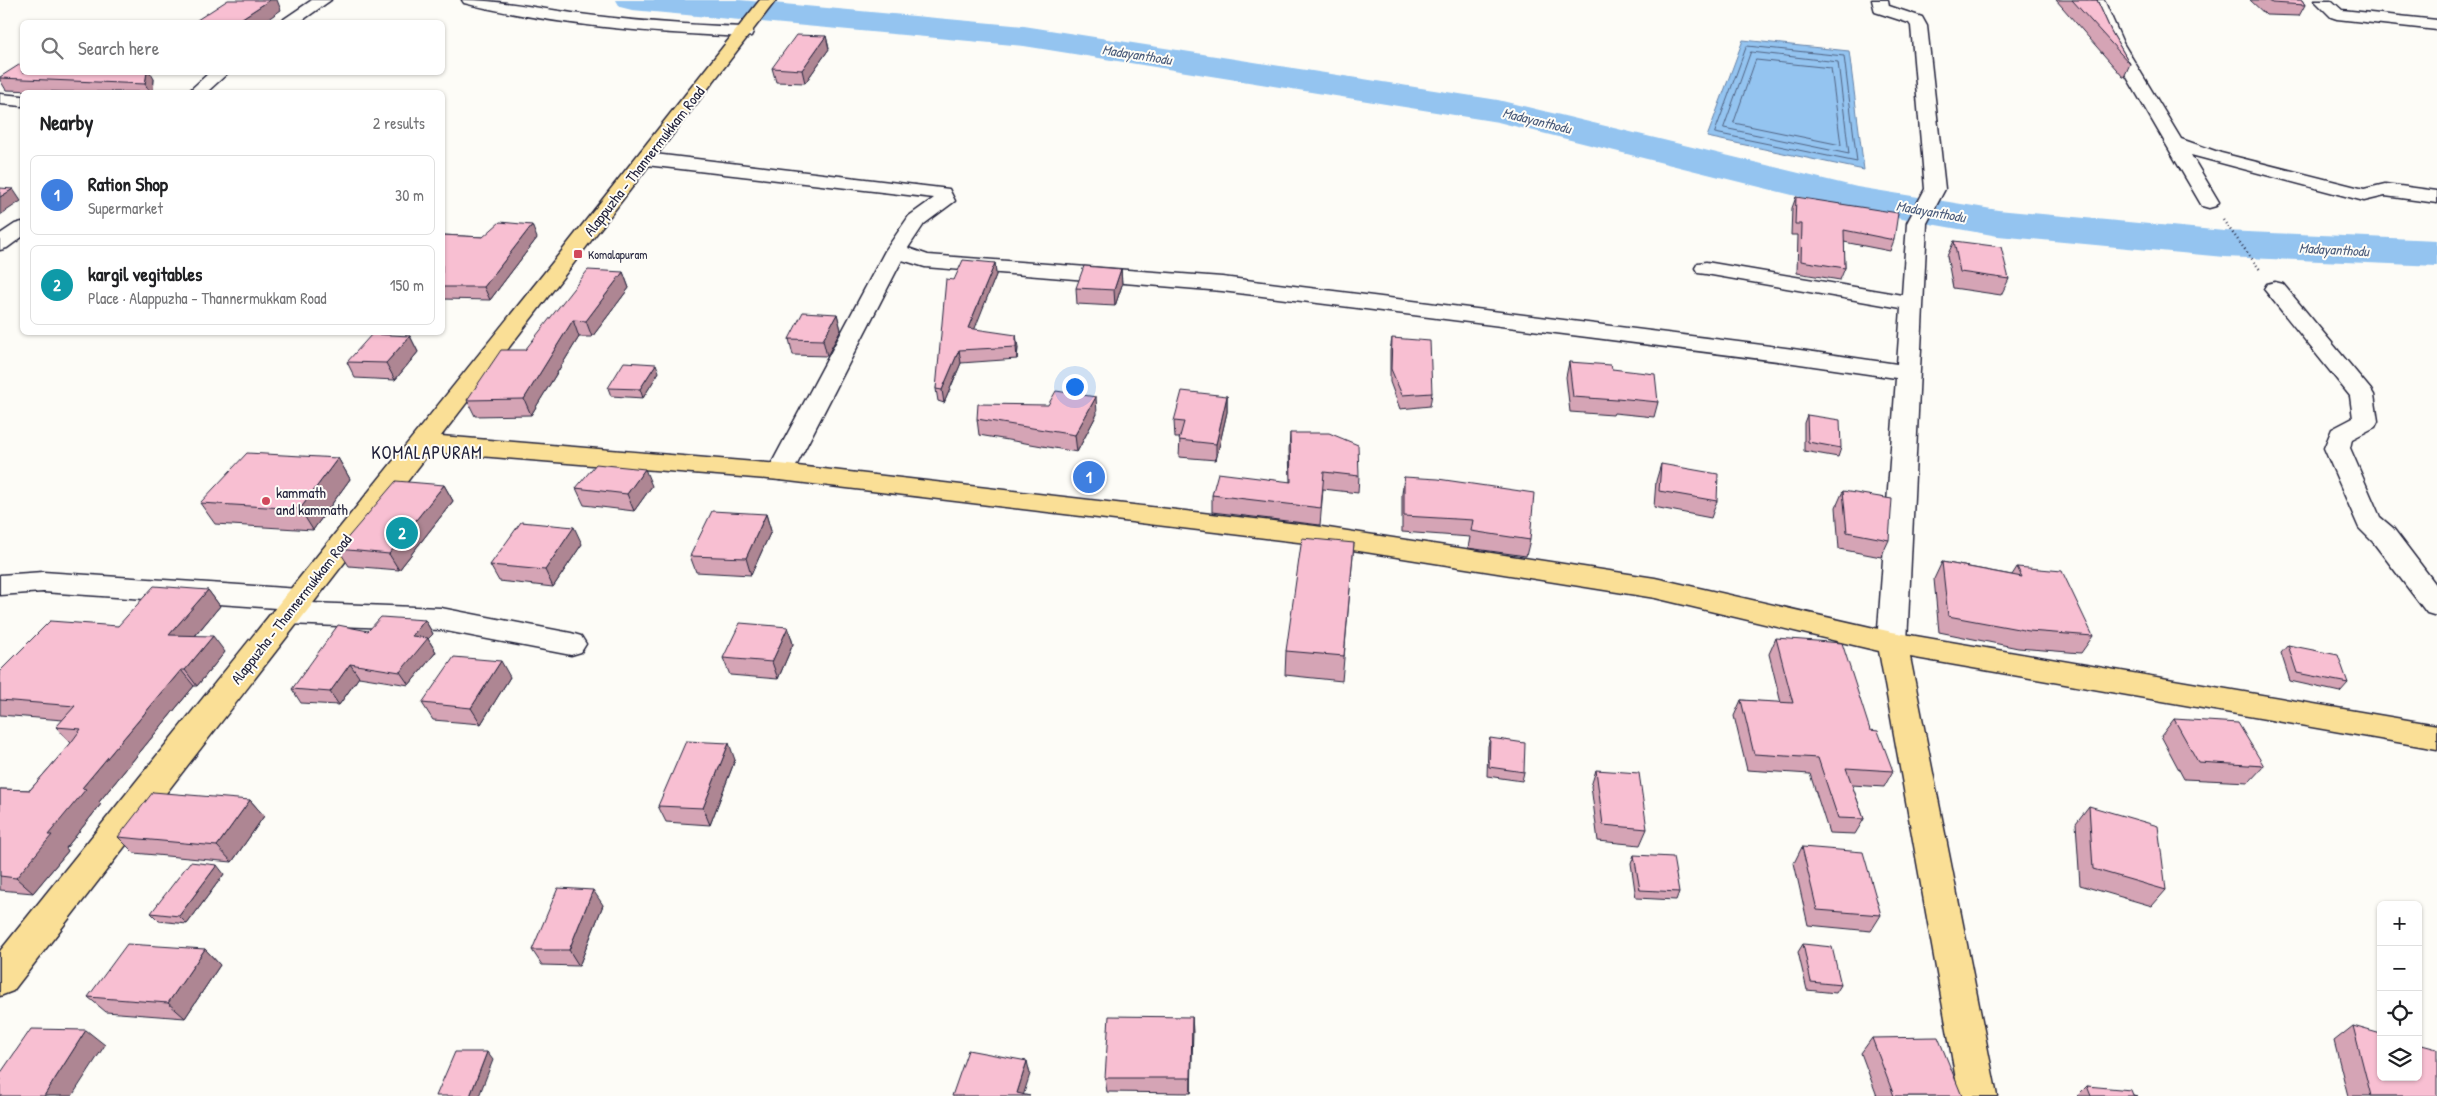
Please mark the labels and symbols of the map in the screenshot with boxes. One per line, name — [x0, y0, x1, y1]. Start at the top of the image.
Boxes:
water label: Madayanthodu — [1101, 39, 1174, 70]
street label: Alappuzha - Thannermukkam Road — [579, 82, 709, 240]
water label: Madayanthodu — [1501, 102, 1575, 139]
water label: Madayanthodu — [1895, 196, 1968, 228]
water label: Madayanthodu — [2299, 238, 2371, 261]
place label: Komalapuram — [588, 246, 647, 263]
marker: Komalapuram — [572, 248, 584, 260]
your location — [1062, 374, 1088, 400]
district label: KOMALAPURAM — [371, 440, 483, 465]
pin: 1 — [1073, 458, 1105, 496]
place label: kammath and kammath — [276, 482, 348, 520]
marker: kammath and kammath — [260, 495, 272, 507]
pin: 2 — [386, 514, 418, 552]
street label: Alappuzha - Thannermukkam Road — [226, 530, 356, 688]

